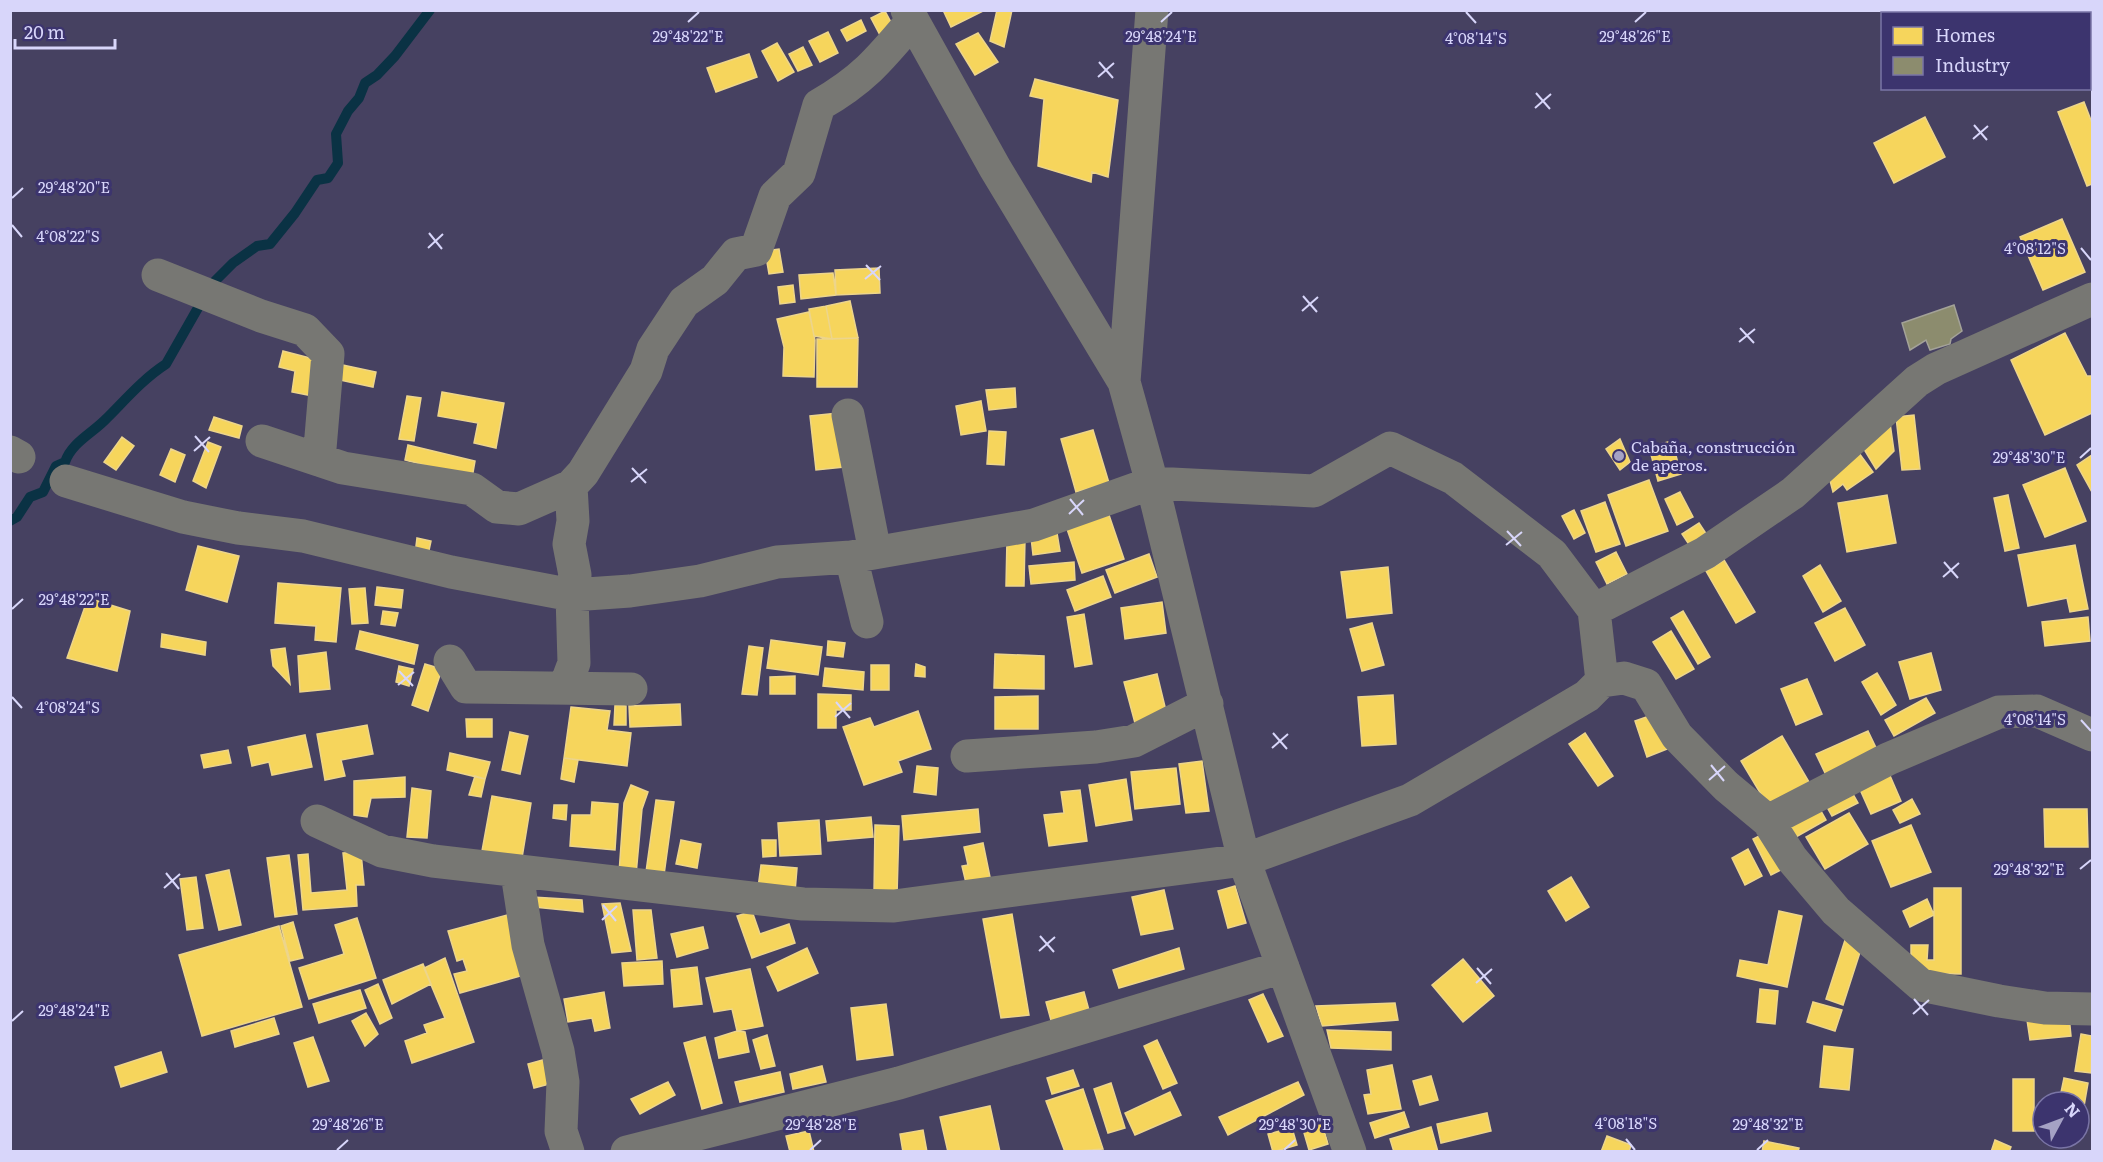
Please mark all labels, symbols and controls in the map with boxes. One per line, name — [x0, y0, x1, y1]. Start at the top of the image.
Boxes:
scale bar — [15, 12, 116, 50]
legend — [1881, 12, 2091, 90]
text: 20 m — [24, 18, 65, 45]
text: Homes — [1935, 21, 1995, 48]
text: 29°48'22"E — [653, 24, 724, 47]
text: 29°48'24"E — [1125, 24, 1197, 47]
text: 29°48'26"E — [1599, 24, 1671, 47]
text: 4°08'14"S — [1445, 26, 1507, 49]
text: Industry — [1935, 51, 2011, 78]
text: 29°48'20"E — [38, 175, 110, 198]
text: 4°08'22"S — [36, 224, 100, 247]
text: 4°08'12"S — [2004, 236, 2066, 259]
place label: Cabaña, construcción de aperos. — [1631, 434, 1796, 476]
text: 29°48'30"E — [1993, 445, 2065, 468]
marker: Cabaña, construcción de aperos. — [1612, 449, 1626, 463]
text: 29°48'22"E — [39, 587, 110, 610]
text: 4°08'24"S — [36, 695, 100, 718]
text: 4°08'14"S — [2004, 707, 2066, 730]
text: 29°48'32"E — [1993, 857, 2065, 880]
text: 29°48'24"E — [38, 998, 110, 1021]
north arrow — [2031, 1090, 2091, 1150]
text: N — [2060, 1097, 2087, 1122]
text: 4°08'18"S — [1595, 1111, 1657, 1134]
text: 29°48'26"E — [312, 1112, 384, 1135]
text: 29°48'28"E — [785, 1112, 857, 1135]
text: 29°48'30"E — [1259, 1112, 1331, 1135]
text: 29°48'32"E — [1732, 1112, 1804, 1135]

